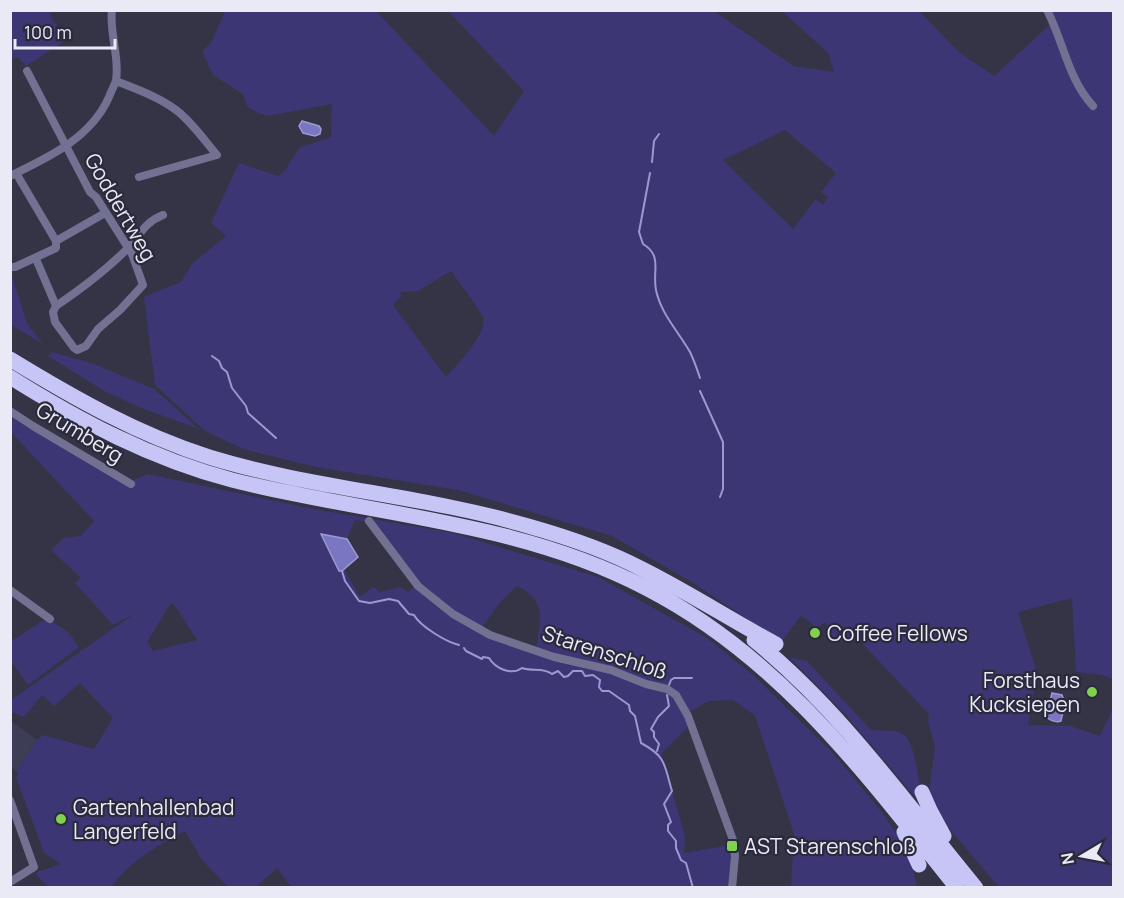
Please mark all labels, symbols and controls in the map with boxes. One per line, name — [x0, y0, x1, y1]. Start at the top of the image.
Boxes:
scale bar — [15, 12, 116, 50]
text: 100 m — [24, 20, 72, 44]
street label: Goddertweg — [79, 148, 163, 266]
street label: Grumberg — [31, 395, 129, 469]
street label: Starenschloß — [539, 619, 671, 685]
place label: Coffee Fellows — [827, 619, 968, 647]
marker: Coffee Fellows — [808, 626, 822, 640]
place label: Forsthaus Kucksiepen — [969, 666, 1080, 718]
marker: Forsthaus Kucksiepen — [1085, 685, 1099, 699]
place label: Gartenhallenbad Langerfeld — [73, 793, 234, 845]
marker: Gartenhallenbad Langerfeld — [54, 812, 68, 826]
north arrow — [1052, 826, 1112, 886]
place label: AST Starenschloß — [744, 832, 916, 860]
marker: AST Starenschloß — [725, 839, 739, 853]
text: N — [1055, 851, 1079, 866]

